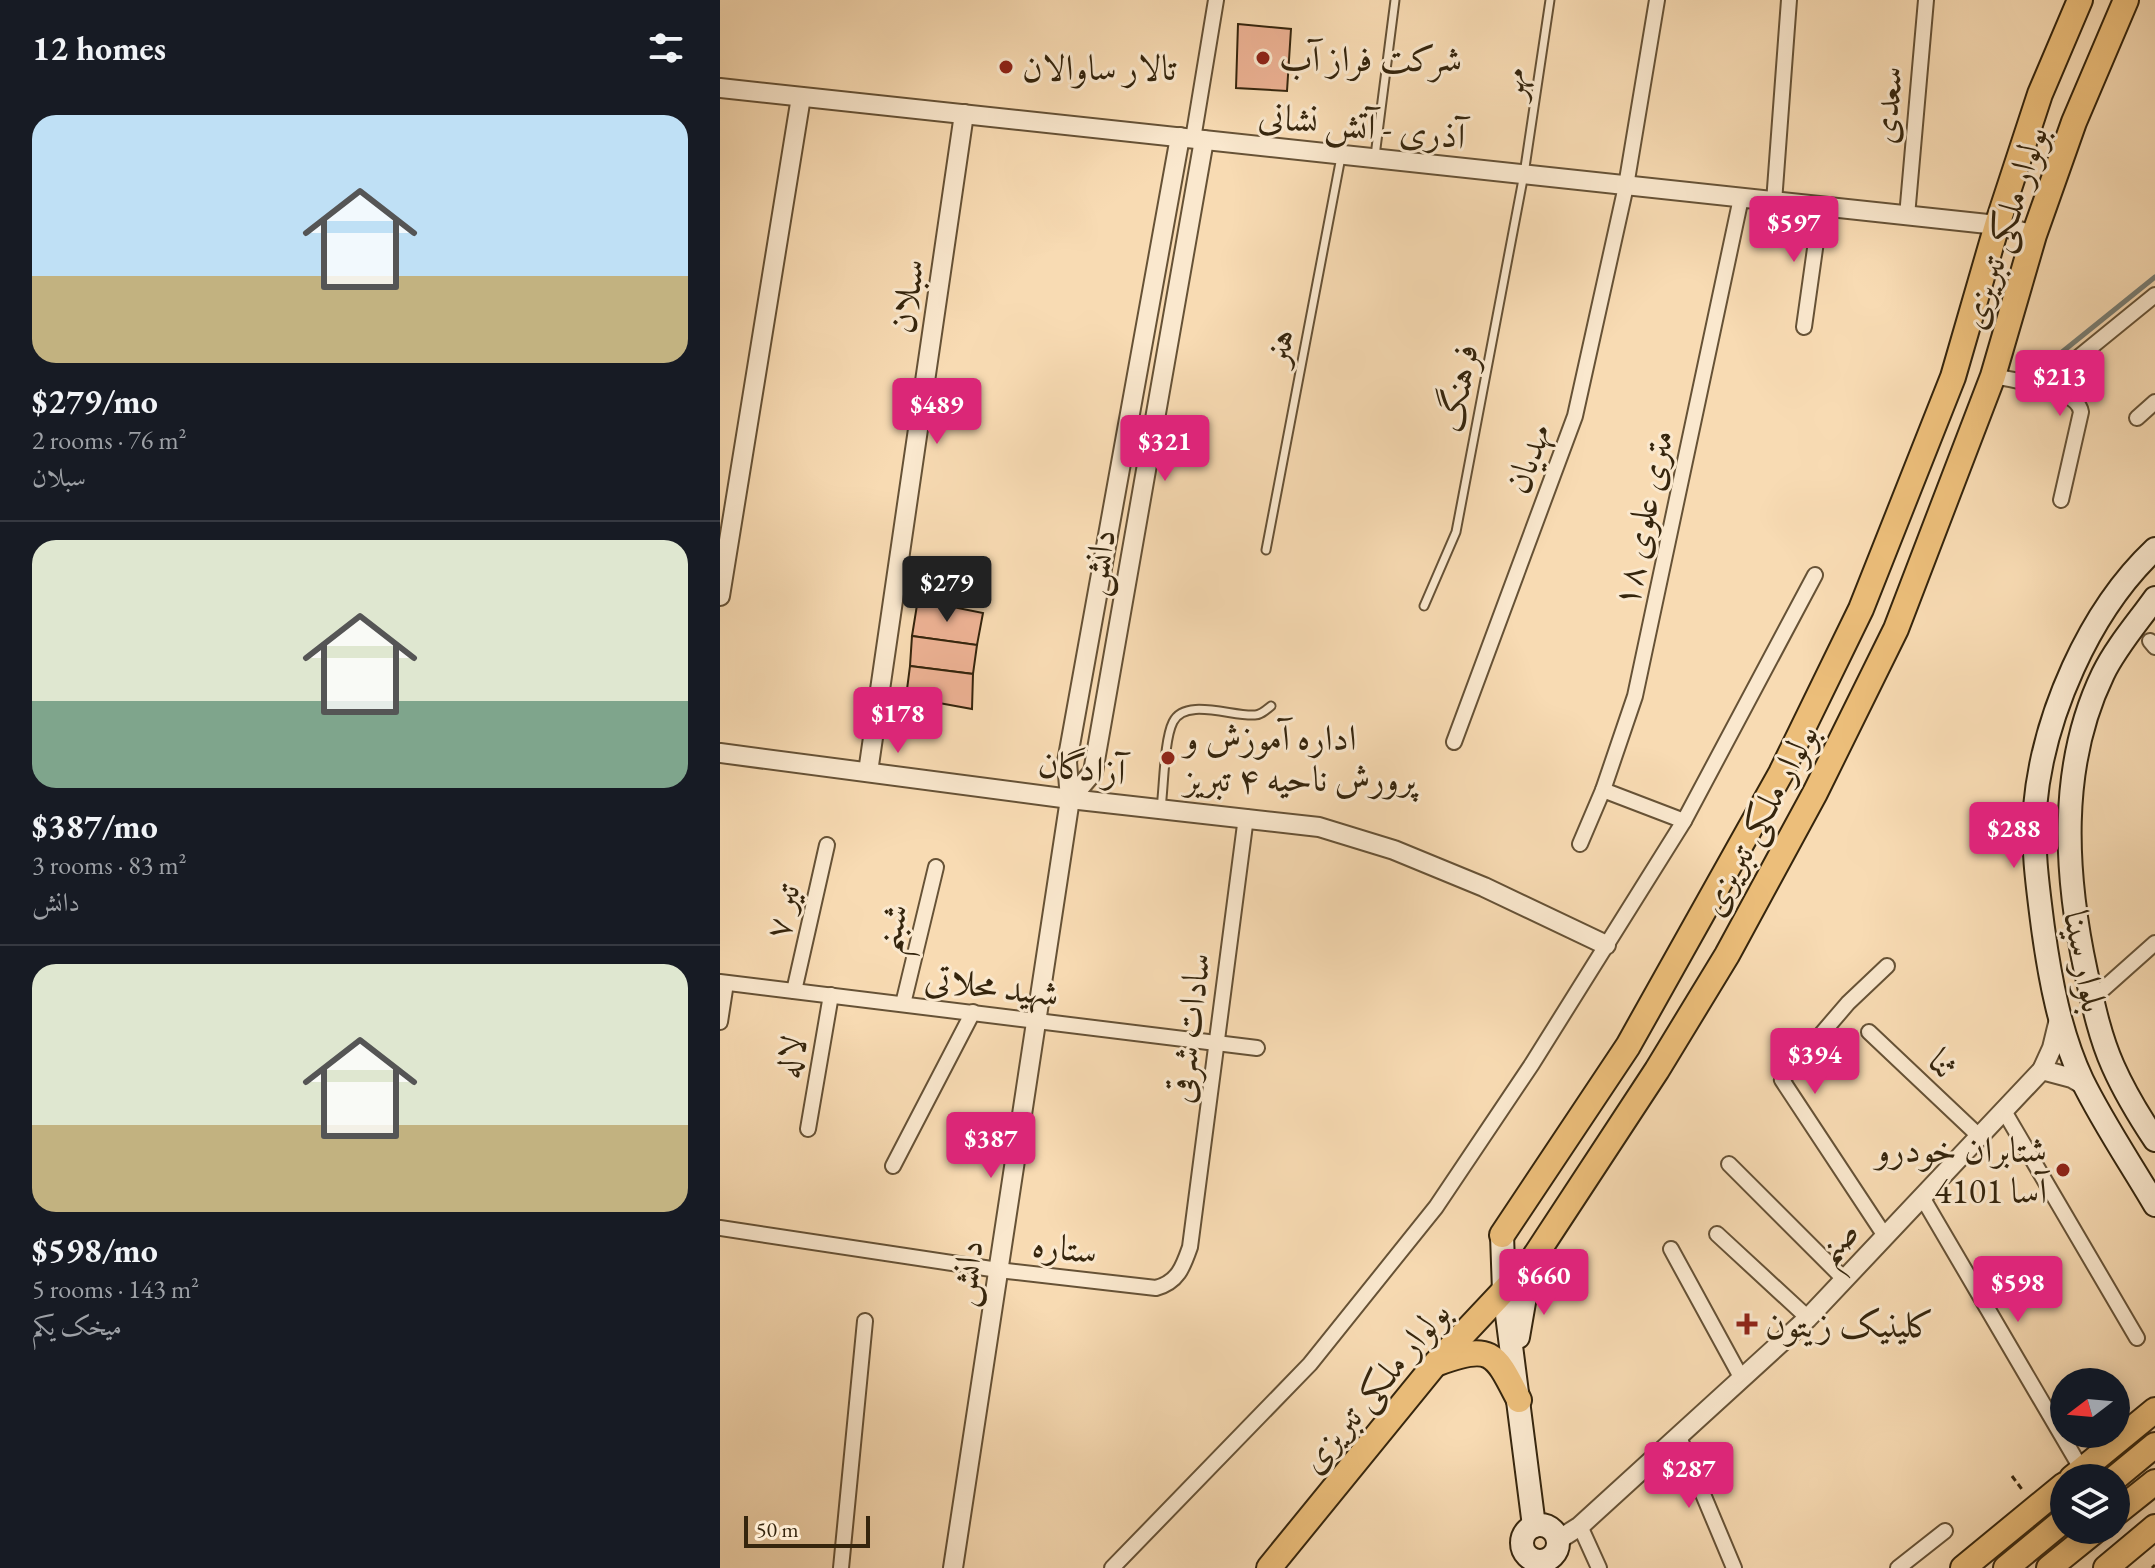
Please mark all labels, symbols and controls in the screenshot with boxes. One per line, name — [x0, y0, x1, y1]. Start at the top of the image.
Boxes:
text: 12 homes — [32, 26, 166, 70]
icon: filters — [644, 26, 688, 70]
place label: شرکت فراز آب — [1279, 35, 1462, 83]
place label: تالار ساوالان — [1022, 44, 1178, 91]
marker: شرکت فراز آب — [1254, 49, 1272, 67]
marker: تالار ساوالان — [997, 58, 1015, 76]
street label: مهر — [1485, 64, 1537, 106]
street label: سعدی — [1860, 64, 1913, 146]
street label: آذرى - آتش نشانى — [1256, 91, 1472, 161]
street label: بولوار ملکی تبریزی — [1949, 120, 2059, 335]
icon: home — [288, 167, 432, 311]
pin: $597 — [1747, 196, 1841, 264]
text: $597 — [1767, 205, 1821, 239]
street label: سبلان — [878, 256, 935, 336]
street label: هنر — [1251, 325, 1305, 373]
street label: فرهنگ — [1426, 340, 1489, 436]
pin: $213 — [2013, 350, 2107, 418]
text: $213 — [2033, 359, 2087, 393]
pin: $489 — [890, 378, 984, 446]
text: $279/mo — [32, 379, 158, 423]
text: $489 — [910, 387, 964, 421]
pin: $321 — [1118, 415, 1212, 483]
street label: مهدیان — [1493, 416, 1562, 500]
text: 2 rooms · 76 m² — [32, 423, 187, 457]
text: $321 — [1138, 424, 1192, 458]
street label: ۱۸ متری علوی — [1601, 425, 1684, 611]
text: سبلان — [32, 460, 86, 494]
street label: دانش — [1069, 525, 1127, 599]
pin: $279 — [900, 556, 994, 624]
text: $279 — [920, 565, 974, 599]
icon: home — [288, 592, 432, 736]
pin: $178 — [851, 687, 945, 755]
text: $178 — [871, 696, 925, 730]
place label: اداره آموزش و پرورش ناحیه ۴ تبریز — [1180, 714, 1420, 802]
street label: بولوار ملکی تبریزی — [1688, 715, 1830, 924]
street label: آزادگان — [1036, 740, 1132, 796]
marker: اداره آموزش و پرورش ناحیه ۴ تبریز — [1159, 749, 1177, 767]
pin: $288 — [1967, 802, 2061, 870]
text: $387/mo — [32, 804, 158, 848]
text: $288 — [1987, 811, 2041, 845]
text: 3 rooms · 83 m² — [32, 848, 187, 882]
street label: ۷ تیر — [752, 878, 811, 943]
text: دانش — [32, 885, 80, 919]
street label: شبنم — [862, 898, 931, 961]
street label: بلوار سینا — [2053, 906, 2118, 1016]
street label: سادات شرقی — [1156, 950, 1222, 1106]
street label: شهید محلاتی — [922, 954, 1062, 1017]
icon: home — [288, 1016, 432, 1160]
pin: $394 — [1768, 1028, 1862, 1096]
street label: لاله — [764, 1032, 817, 1082]
text: $394 — [1788, 1037, 1842, 1071]
street label: ثنا — [1918, 1037, 1969, 1089]
pin: $387 — [944, 1112, 1038, 1180]
text: $387 — [964, 1121, 1018, 1155]
place label: شتابران خودرو 4101 آسا — [1872, 1126, 2051, 1214]
marker: شتابران خودرو 4101 آسا — [2054, 1161, 2072, 1179]
street label: صنم — [1804, 1209, 1878, 1282]
street label: ستاره — [1030, 1220, 1100, 1275]
text: $598/mo — [32, 1228, 158, 1272]
street label: دانش — [937, 1237, 995, 1310]
pin: $660 — [1497, 1249, 1591, 1317]
pin: $598 — [1971, 1256, 2065, 1324]
text: $660 — [1517, 1258, 1571, 1292]
text: $598 — [1991, 1265, 2045, 1299]
text: 5 rooms · 143 m² — [32, 1272, 199, 1306]
street label: بولوار ملکی تبریزی — [1289, 1290, 1461, 1483]
place label: کلینیک زیتون — [1765, 1301, 1934, 1348]
text: میخک یکم — [32, 1309, 122, 1343]
marker: کلینیک زیتون — [1736, 1313, 1758, 1335]
north arrow — [2050, 1368, 2130, 1448]
map controls — [2050, 1368, 2130, 1544]
pin: $287 — [1642, 1442, 1736, 1510]
text: $287 — [1662, 1451, 1716, 1485]
button: layers — [2050, 1464, 2130, 1544]
scale bar — [744, 1512, 870, 1548]
text: 50 m — [756, 1515, 799, 1544]

